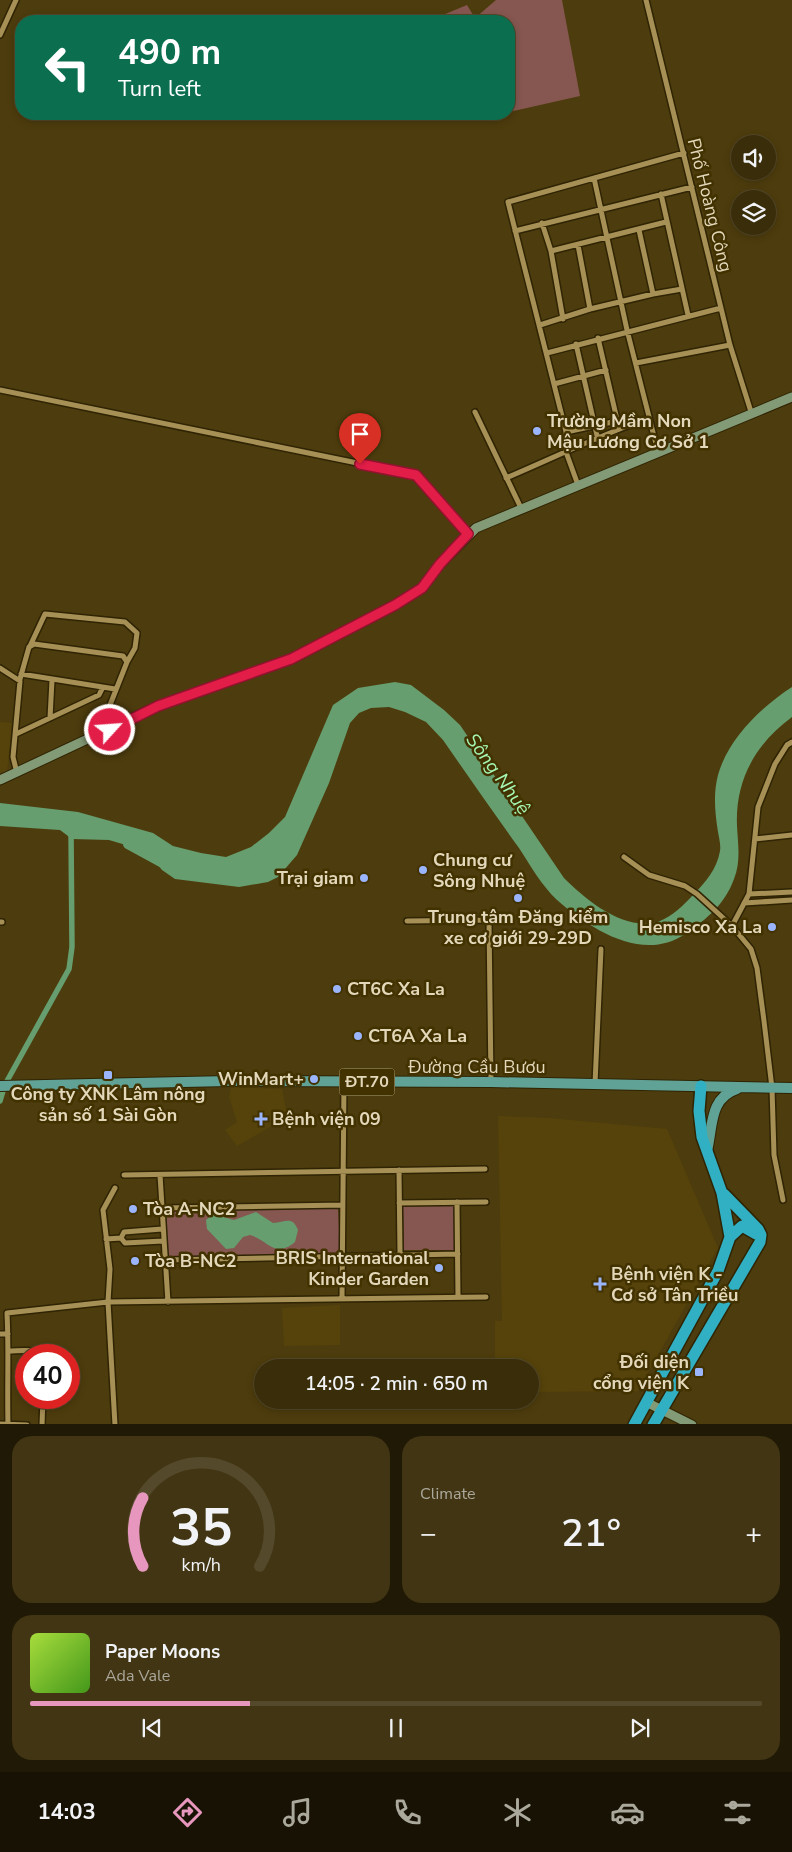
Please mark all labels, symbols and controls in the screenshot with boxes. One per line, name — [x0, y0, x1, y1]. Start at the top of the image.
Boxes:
text: 490 m — [118, 29, 221, 76]
icon: left — [35, 35, 100, 100]
text: Turn left — [118, 74, 201, 104]
map controls — [731, 135, 776, 235]
button: sound — [731, 135, 776, 180]
street label: Phố Hoàng Công — [682, 136, 738, 274]
button: layers — [731, 190, 776, 235]
place label: Trường Mầm Non Mậu Lương Cơ Sở 1 — [547, 409, 709, 454]
pin — [339, 413, 381, 464]
icon: arrive — [346, 420, 374, 448]
marker: Trường Mầm Non Mậu Lương Cơ Sở 1 — [531, 425, 543, 437]
position arrow — [83, 703, 135, 755]
water label: Sông Nhuệ — [460, 728, 536, 820]
place label: Chung cư Sông Nhuệ — [433, 848, 525, 893]
marker: Chung cư Sông Nhuệ — [417, 864, 429, 876]
place label: Trại giam — [277, 866, 354, 890]
marker: Trại giam — [358, 872, 370, 884]
marker: Trung tâm Đăng kiểm xe cơ giới 29-29D — [512, 892, 524, 904]
place label: Trung tâm Đăng kiểm xe cơ giới 29-29D — [428, 905, 608, 950]
place label: Hemisco Xa La — [639, 915, 762, 939]
marker: Hemisco Xa La — [766, 921, 778, 933]
place label: CT6C Xa La — [347, 977, 445, 1001]
marker: CT6C Xa La — [331, 983, 343, 995]
place label: CT6A Xa La — [368, 1024, 467, 1048]
marker: CT6A Xa La — [352, 1030, 364, 1042]
street label: Đường Cầu Bươu — [407, 1055, 546, 1079]
place label: WinMart+ — [218, 1067, 304, 1091]
road number: ĐT.70 — [340, 1068, 394, 1096]
marker: Công ty XNK Lâm nông sản số 1 Sài Gòn — [102, 1069, 114, 1081]
marker: WinMart+ — [308, 1073, 320, 1085]
place label: Công ty XNK Lâm nông sản số 1 Sài Gòn — [11, 1082, 205, 1127]
place label: Bệnh viện 09 — [272, 1107, 381, 1131]
marker: Bệnh viện 09 — [254, 1112, 268, 1126]
place label: Tòa A-NC2 — [143, 1197, 235, 1221]
marker: Tòa A-NC2 — [127, 1203, 139, 1215]
place label: BRIS International Kinder Garden — [275, 1246, 429, 1291]
place label: Tòa B-NC2 — [145, 1249, 237, 1273]
marker: Tòa B-NC2 — [129, 1255, 141, 1267]
marker: BRIS International Kinder Garden — [433, 1262, 445, 1274]
place label: Bệnh viện K - Cơ sở Tân Triều — [611, 1262, 738, 1307]
marker: Bệnh viện K - Cơ sở Tân Triều — [593, 1277, 607, 1291]
speed limit sign: 40 — [15, 1344, 80, 1409]
place label: Đối diện cổng viện K — [593, 1350, 690, 1395]
marker: Đối diện cổng viện K — [693, 1366, 705, 1378]
text: 14:05 · 2 min · 650 m — [305, 1371, 488, 1397]
text: Climate — [420, 1483, 475, 1505]
text: 35 — [170, 1492, 232, 1563]
text: 21° — [561, 1508, 621, 1559]
text: − — [420, 1515, 437, 1553]
text: + — [745, 1515, 762, 1553]
text: km/h — [181, 1553, 221, 1577]
text: Paper Moons — [105, 1639, 220, 1665]
text: Ada Vale — [105, 1665, 170, 1687]
icon: previous — [138, 1714, 166, 1742]
icon: pause — [382, 1714, 410, 1742]
icon: next — [626, 1714, 654, 1742]
icon: directions — [170, 1795, 205, 1830]
icon: music — [280, 1795, 315, 1830]
icon: phone — [390, 1795, 425, 1830]
icon: climate — [500, 1795, 535, 1830]
icon: car — [610, 1795, 645, 1830]
icon: filters — [720, 1795, 755, 1830]
text: 14:03 — [37, 1797, 96, 1827]

